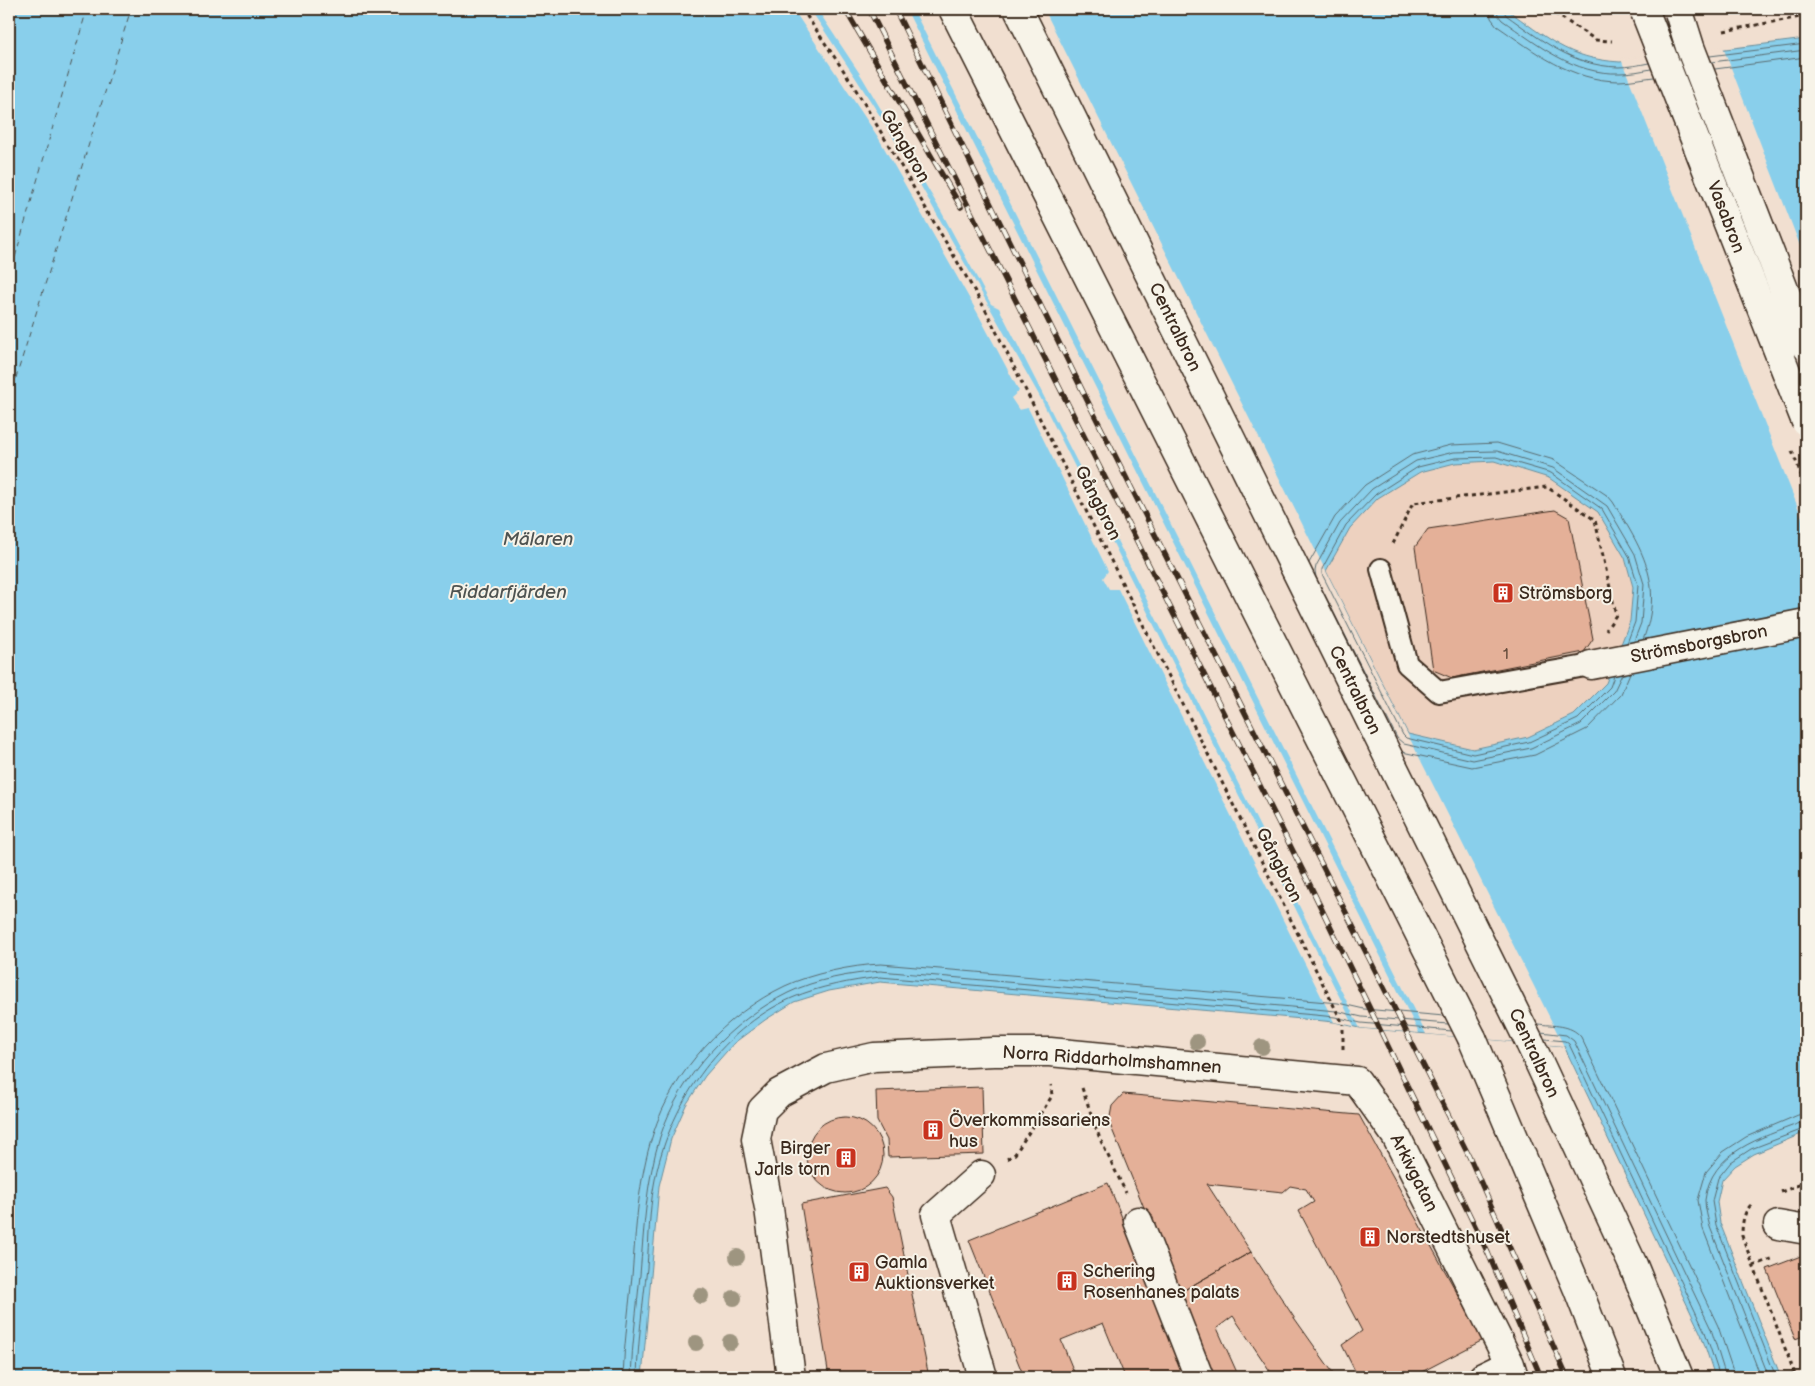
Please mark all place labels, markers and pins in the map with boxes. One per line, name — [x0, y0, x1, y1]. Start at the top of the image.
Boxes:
building icon: Strömsborg — [1491, 581, 1515, 605]
place label: Strömsborg — [1519, 583, 1612, 604]
place label: Överkommissariens hus — [949, 1109, 1110, 1152]
building icon: Överkommissariens hus — [921, 1118, 945, 1142]
place label: Birger Jarls torn — [755, 1138, 830, 1180]
building icon: Birger Jarls torn — [834, 1146, 858, 1170]
building icon: Norstedtshuset — [1358, 1225, 1382, 1249]
place label: Norstedtshuset — [1386, 1227, 1511, 1248]
place label: Gamla Auktionsverket — [875, 1252, 995, 1294]
building icon: Gamla Auktionsverket — [847, 1260, 871, 1284]
place label: Schering Rosenhanes palats — [1083, 1261, 1240, 1303]
building icon: Schering Rosenhanes palats — [1055, 1269, 1079, 1293]

